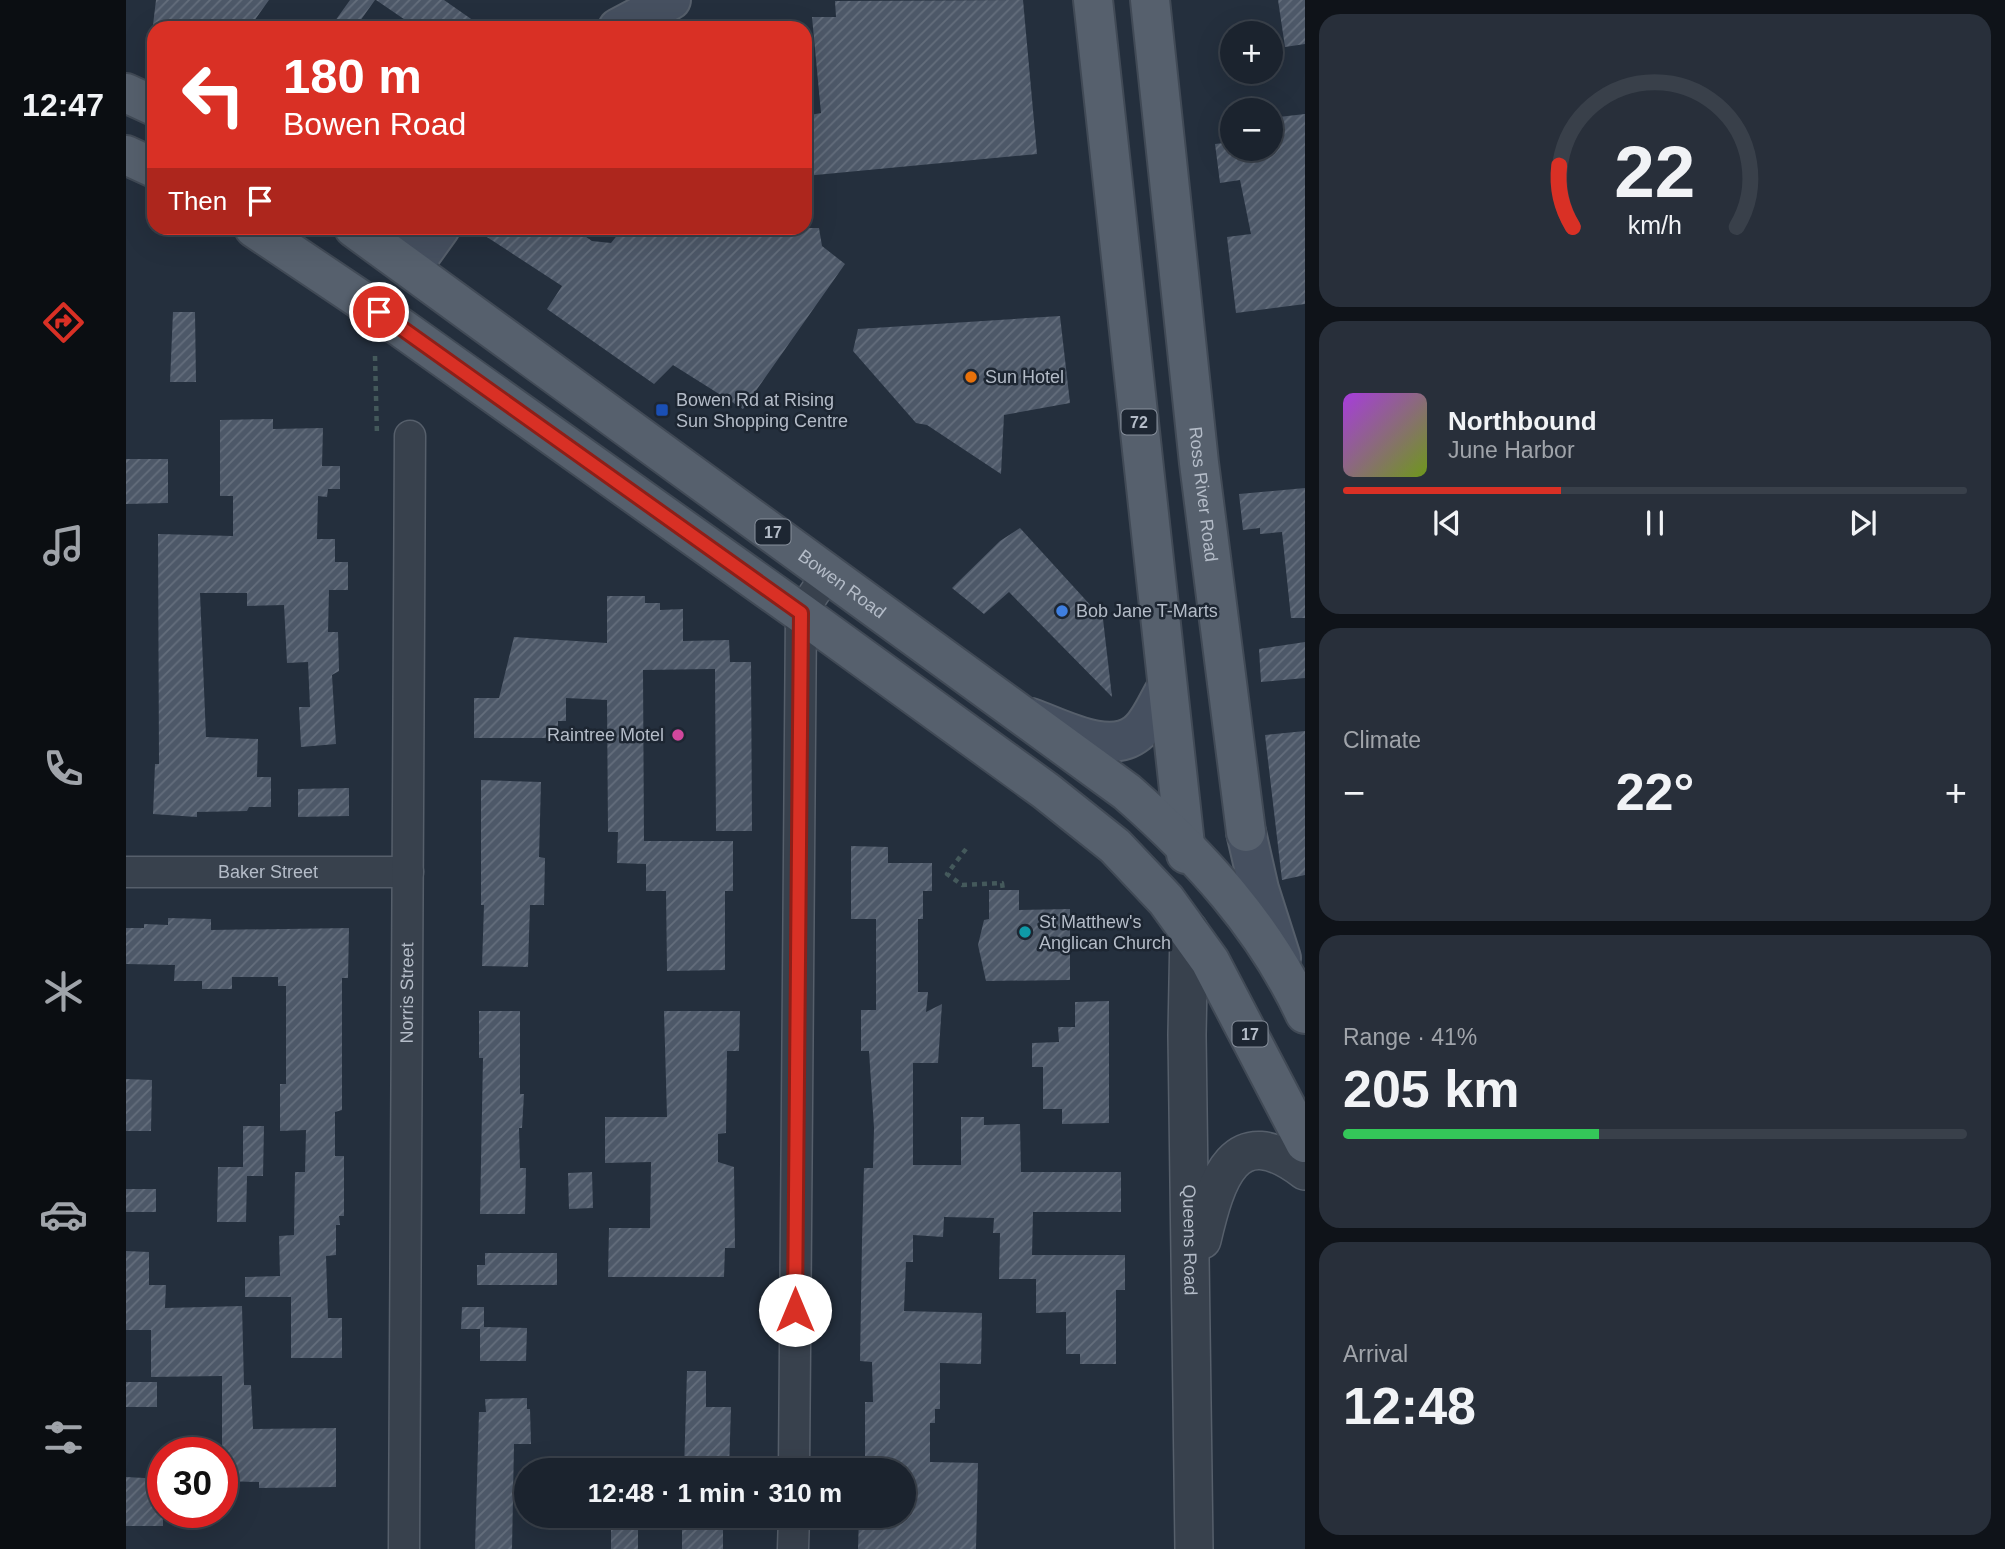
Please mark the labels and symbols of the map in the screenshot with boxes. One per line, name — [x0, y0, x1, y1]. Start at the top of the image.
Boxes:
pin — [349, 282, 409, 342]
place label: Sun Hotel — [985, 367, 1064, 387]
marker: Sun Hotel — [963, 369, 979, 385]
place label: Bowen Rd at Rising Sun Shopping Centre — [676, 390, 848, 431]
marker: Bowen Rd at Rising Sun Shopping Centre — [654, 402, 670, 418]
road number: 72 — [1122, 410, 1156, 434]
street label: Ross River Road — [1185, 426, 1221, 563]
road number: 17 — [756, 520, 790, 544]
street label: Bowen Road — [794, 546, 889, 622]
place label: Bob Jane T-Marts — [1076, 601, 1218, 621]
marker: Bob Jane T-Marts — [1054, 603, 1070, 619]
place label: Raintree Motel — [547, 725, 664, 745]
marker: Raintree Motel — [670, 727, 686, 743]
street label: Baker Street — [218, 862, 318, 882]
place label: St Matthew's Anglican Church — [1039, 912, 1171, 953]
marker: St Matthew's Anglican Church — [1017, 924, 1033, 940]
street label: Norris Street — [397, 942, 417, 1044]
road number: 17 — [1232, 1022, 1268, 1046]
street label: Queens Road — [1179, 1184, 1201, 1296]
position arrow — [758, 1273, 832, 1347]
speed limit sign: 30 — [147, 1437, 238, 1528]

